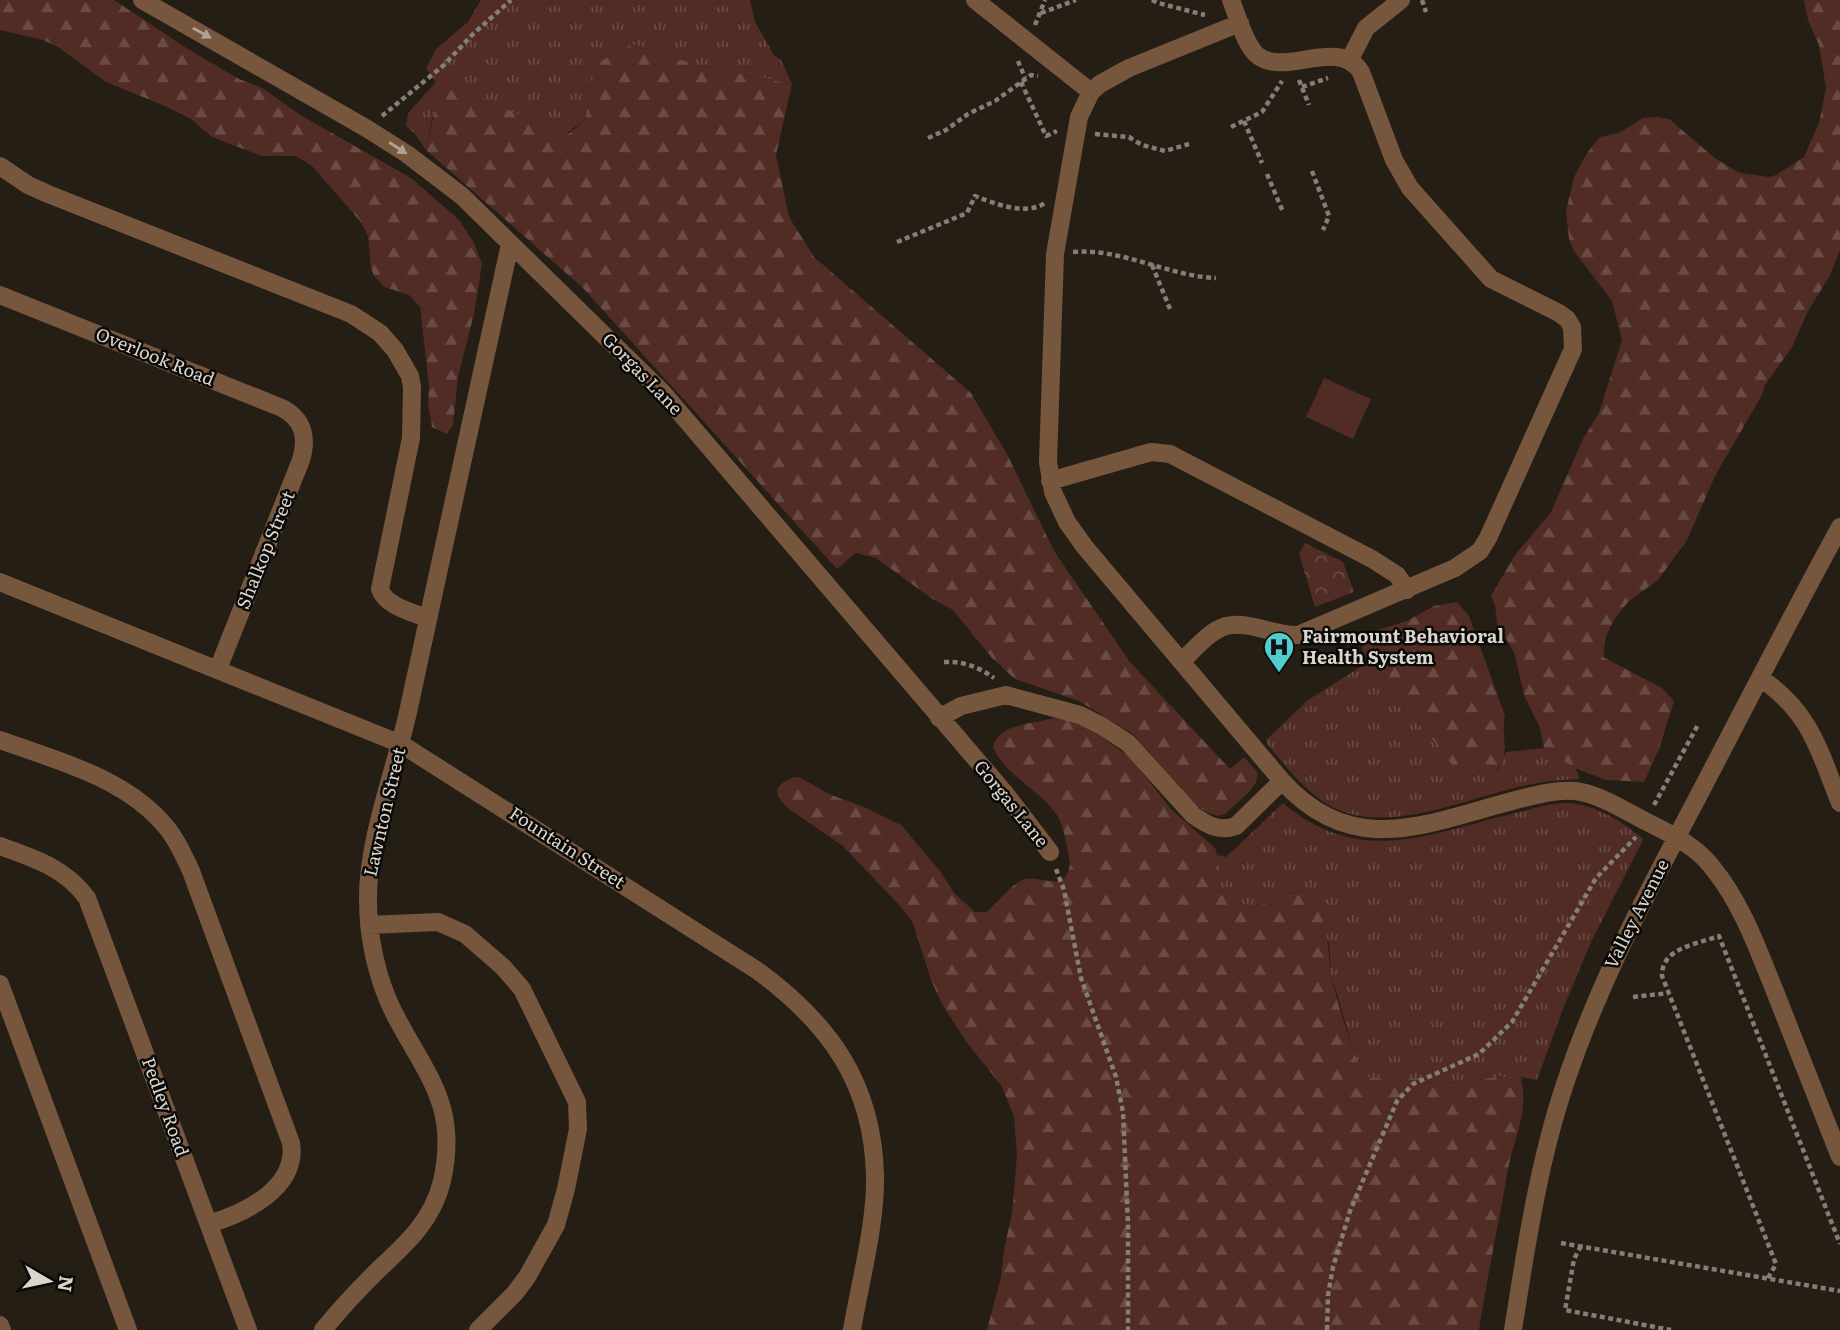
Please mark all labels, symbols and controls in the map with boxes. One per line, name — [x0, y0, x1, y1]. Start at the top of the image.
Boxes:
one-way arrow — [192, 27, 211, 39]
one-way arrow — [388, 142, 407, 155]
street label: Overlook Road — [92, 320, 219, 392]
street label: Gorgas Lane — [597, 326, 689, 420]
street label: Shalkop Street — [229, 485, 301, 613]
place label: Fairmount Behavioral Health System — [1302, 622, 1504, 670]
hospital icon: Fairmount Behavioral Health System — [1262, 630, 1296, 674]
street label: Lawnton Street — [356, 744, 412, 879]
street label: Gorgas Lane — [968, 753, 1056, 853]
street label: Fountain Street — [505, 799, 632, 895]
street label: Valley Avenue — [1596, 854, 1675, 973]
street label: Pedley Road — [136, 1053, 197, 1160]
north arrow — [14, 1246, 84, 1316]
text: N — [52, 1274, 82, 1294]

